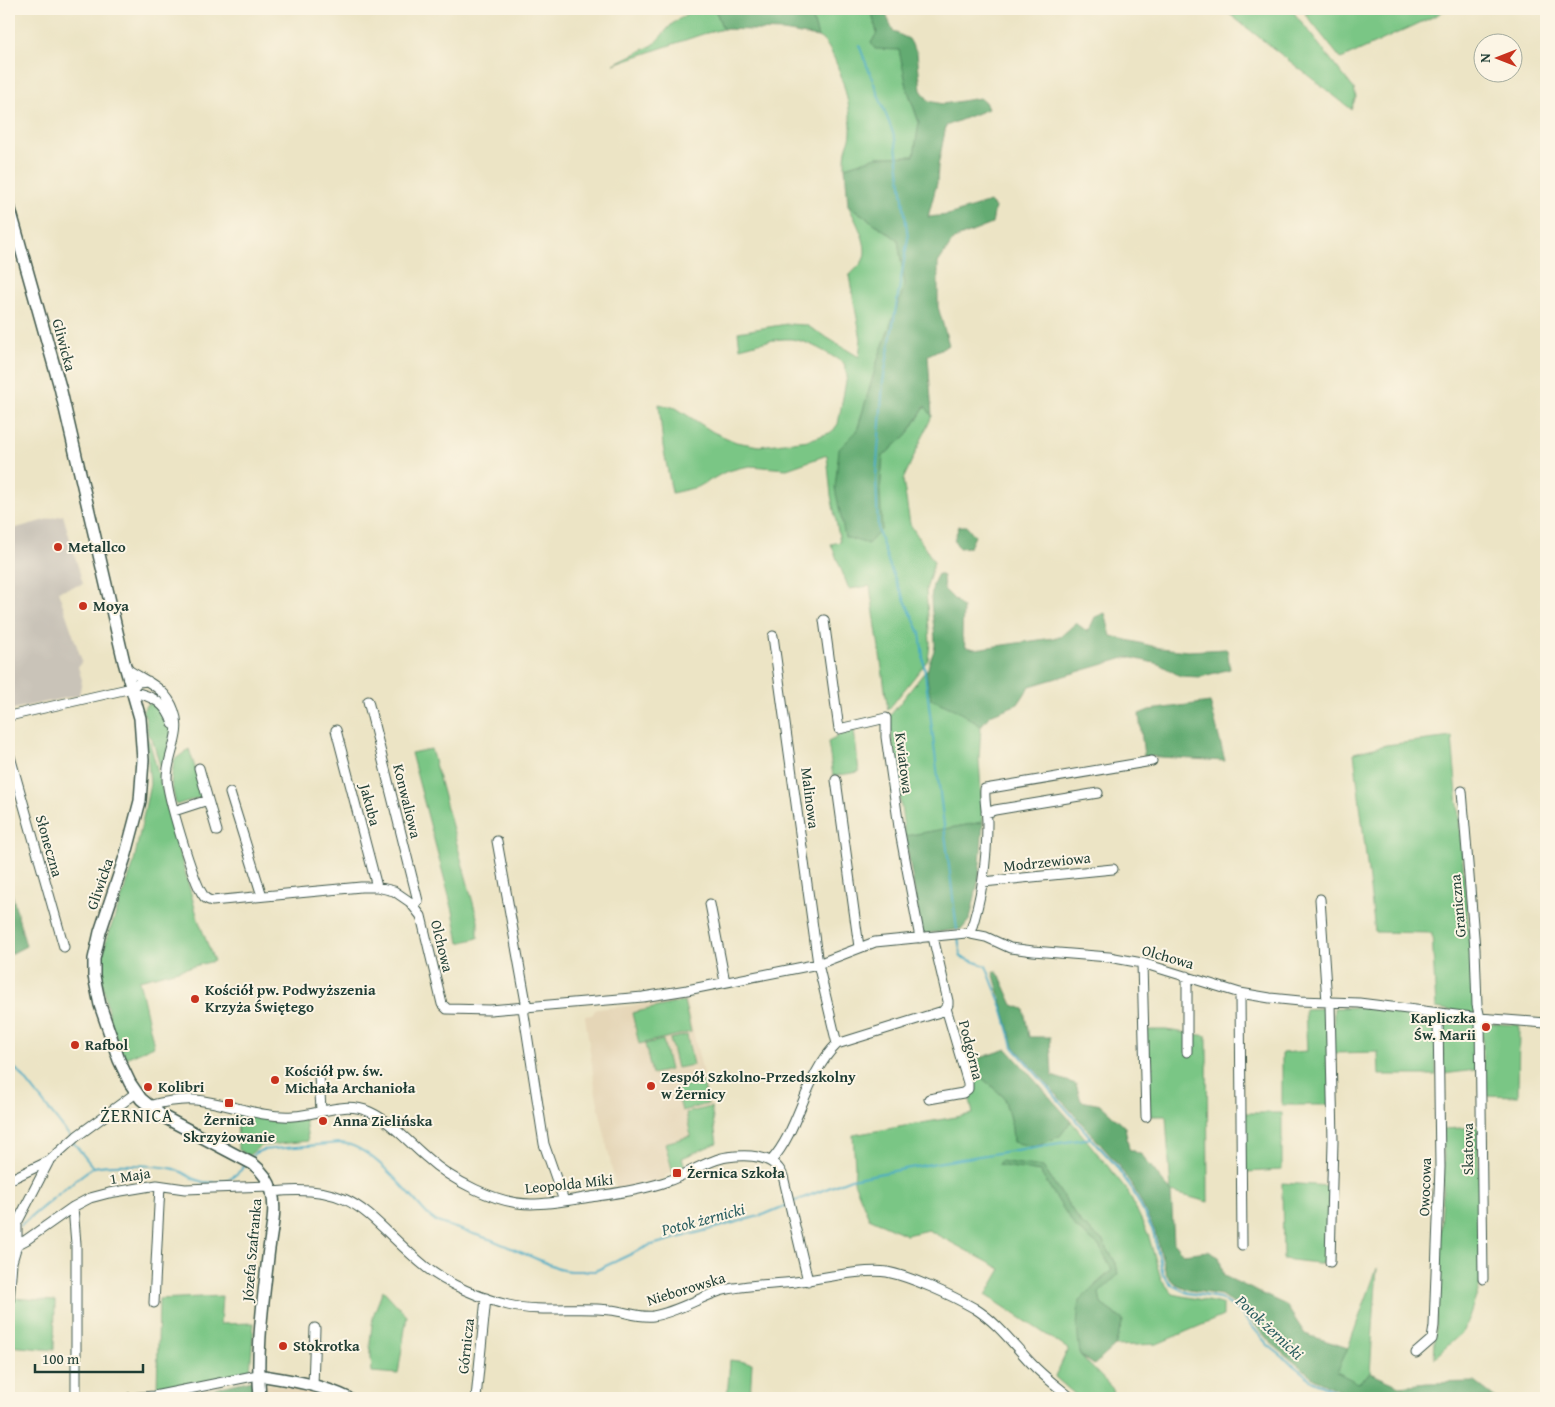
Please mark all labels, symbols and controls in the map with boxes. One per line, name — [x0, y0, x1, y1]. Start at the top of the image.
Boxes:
north arrow — [1472, 32, 1522, 82]
text: N — [1475, 53, 1495, 63]
street label: Gliwicka — [47, 316, 82, 373]
place label: Metallco — [68, 536, 126, 557]
marker: Metallco — [52, 541, 64, 553]
place label: Moya — [93, 595, 129, 616]
marker: Moya — [77, 600, 89, 612]
street label: Kwiatowa — [890, 731, 919, 795]
street label: Konwaliowa — [388, 762, 427, 840]
street label: Malinowa — [796, 766, 825, 830]
street label: Jakuba — [354, 780, 386, 828]
street label: Słoneczna — [31, 812, 68, 879]
street label: Modrzewiowa — [1002, 846, 1092, 877]
street label: Gliwicka — [81, 855, 118, 912]
street label: Graniczna — [1444, 874, 1471, 939]
street label: Olchowa — [426, 918, 459, 974]
street label: Olchowa — [1140, 939, 1197, 974]
place label: Kościół pw. Podwyższenia Krzyża Świętego — [205, 979, 376, 1017]
marker: Kościół pw. Podwyższenia Krzyża Świętego — [189, 993, 201, 1005]
place label: Kapliczka Św. Marii — [1411, 1007, 1476, 1045]
street label: Podgórna — [954, 1018, 989, 1082]
marker: Kapliczka Św. Marii — [1480, 1021, 1492, 1033]
place label: Rafbol — [85, 1034, 128, 1055]
marker: Rafbol — [69, 1039, 81, 1051]
place label: Kościół pw. św. Michała Archanioła — [285, 1060, 416, 1098]
place label: Zespół Szkolno-Przedszkolny w Żernicy — [661, 1066, 856, 1104]
marker: Kościół pw. św. Michała Archanioła — [269, 1074, 281, 1086]
place label: Kolibri — [158, 1076, 205, 1097]
marker: Zespół Szkolno-Przedszkolny w Żernicy — [645, 1080, 657, 1092]
marker: Kolibri — [142, 1081, 154, 1093]
marker: Żernica Skrzyżowanie — [223, 1097, 235, 1109]
district label: ŻERNICA — [100, 1102, 174, 1129]
place label: Żernica Skrzyżowanie — [183, 1109, 275, 1147]
place label: Anna Zielińska — [333, 1110, 433, 1131]
marker: Anna Zielińska — [317, 1115, 329, 1127]
street label: Skatowa — [1457, 1123, 1478, 1175]
street label: Owocowa — [1413, 1157, 1436, 1217]
street label: 1 Maja — [108, 1162, 152, 1189]
place label: Żernica Szkoła — [687, 1162, 785, 1183]
marker: Żernica Szkoła — [671, 1167, 683, 1179]
street label: Leopolda Miki — [524, 1168, 614, 1199]
water label: Potok żernicki — [658, 1196, 747, 1242]
street label: Józefa Szafranka — [236, 1198, 266, 1304]
street label: Nieborowska — [644, 1267, 728, 1310]
water label: Potok żernicki — [1230, 1288, 1309, 1365]
street label: Górnicza — [452, 1317, 479, 1375]
place label: Stokrotka — [293, 1335, 360, 1356]
marker: Stokrotka — [277, 1340, 289, 1352]
scale bar — [35, 1342, 142, 1374]
text: 100 m — [42, 1348, 80, 1369]

